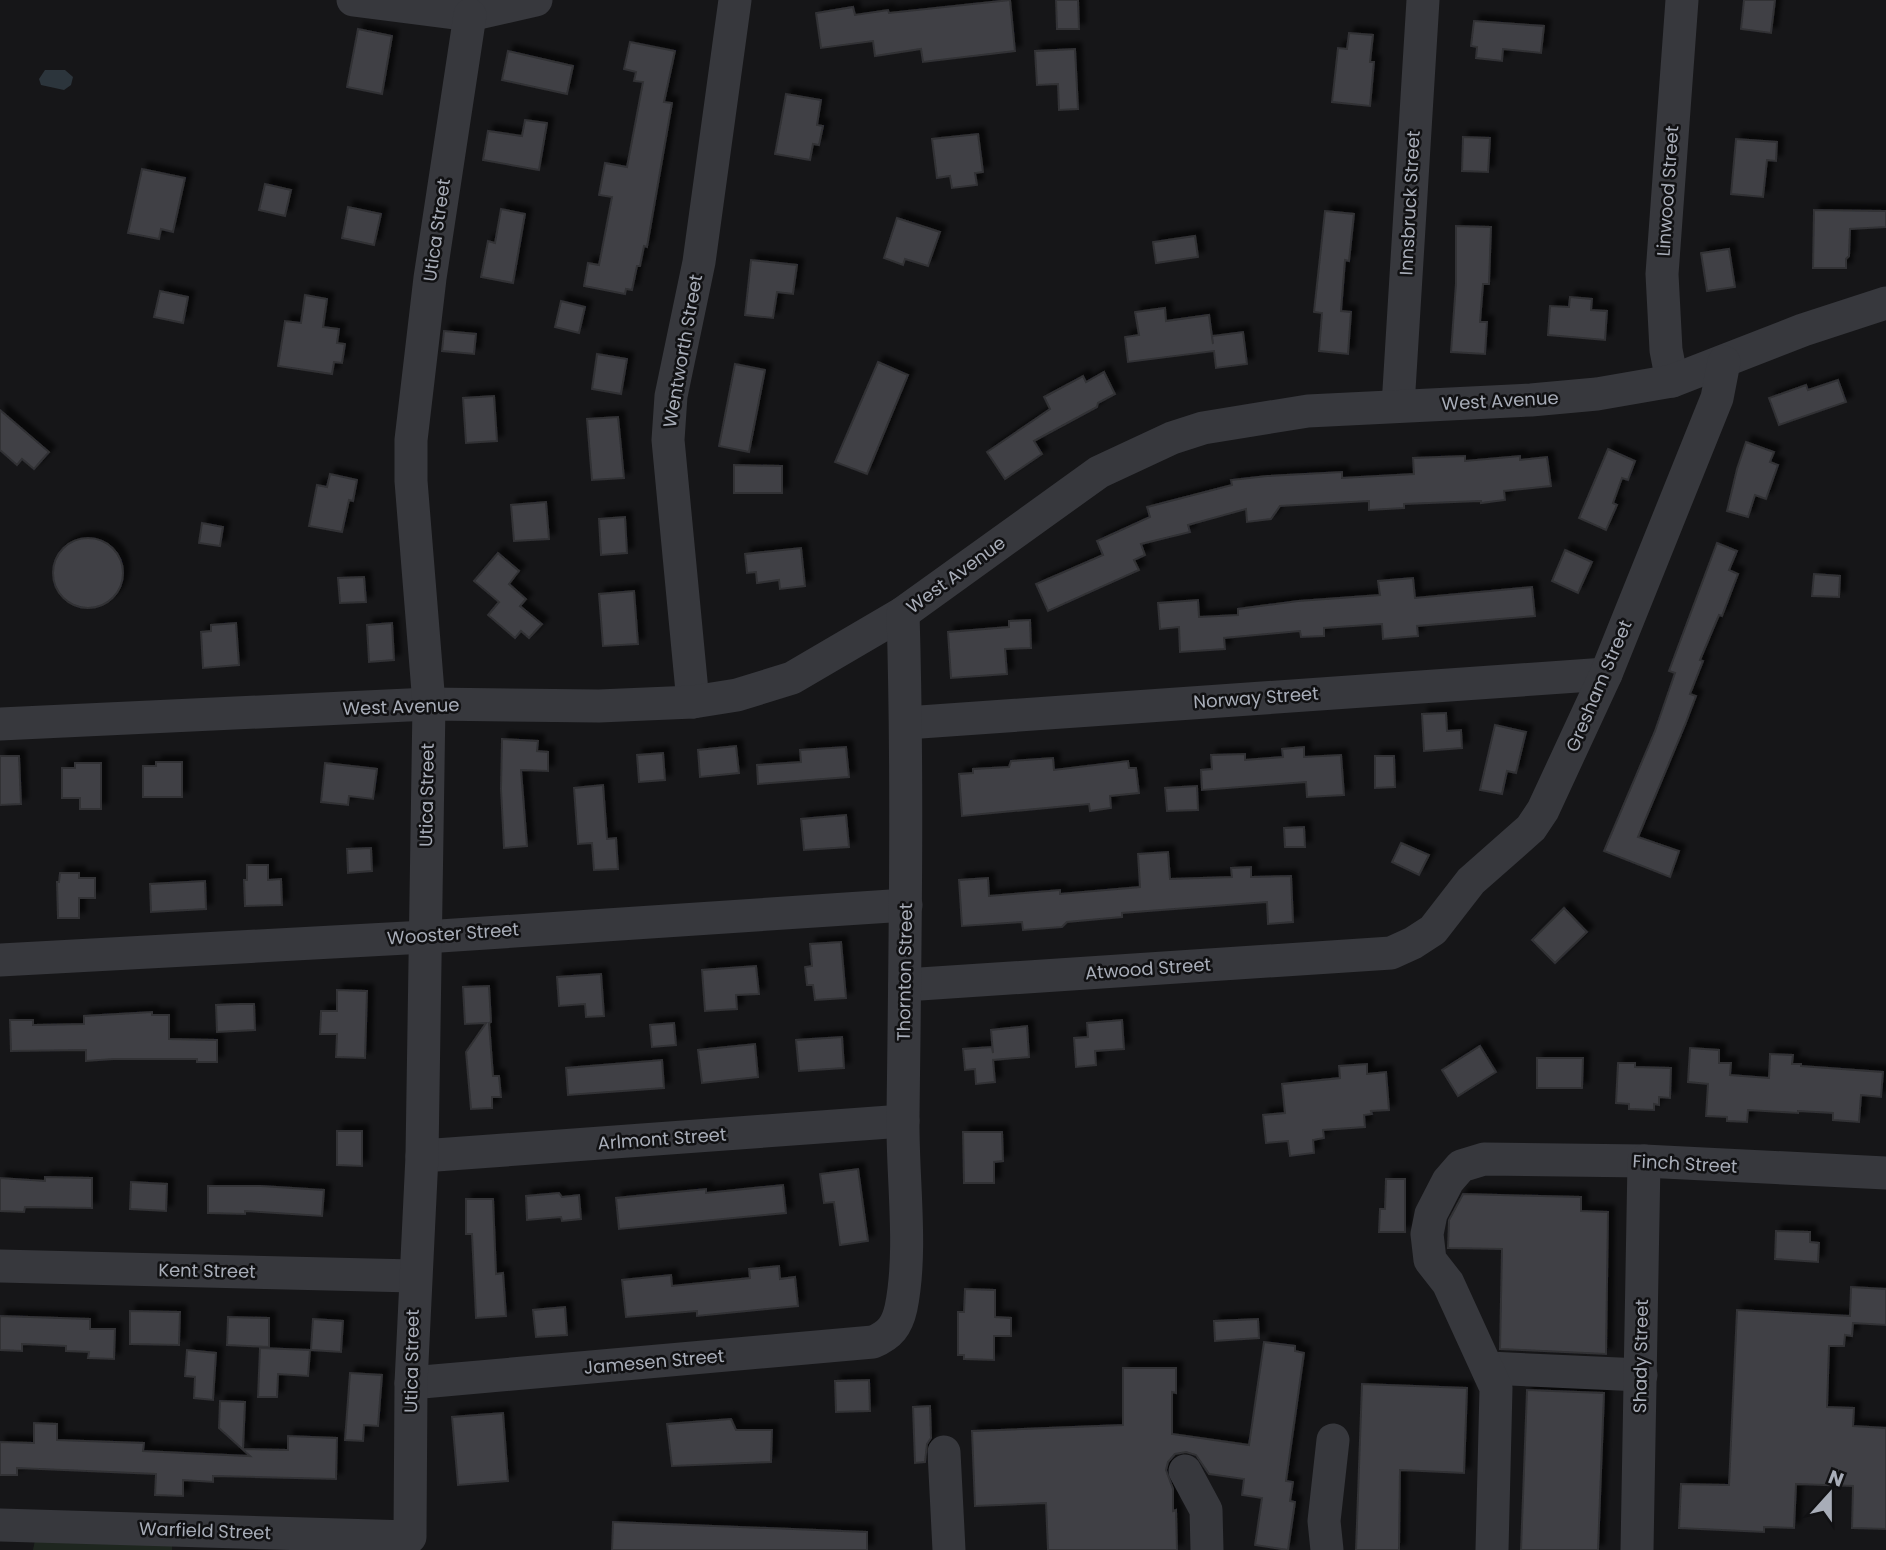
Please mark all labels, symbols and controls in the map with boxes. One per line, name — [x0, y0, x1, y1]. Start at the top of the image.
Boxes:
street label: Linwood Street — [1650, 125, 1685, 257]
street label: Innsbruck Street — [1393, 130, 1426, 276]
street label: Utica Street — [417, 177, 456, 283]
street label: Wentworth Street — [657, 272, 708, 430]
street label: West Avenue — [1441, 385, 1559, 416]
street label: West Avenue — [901, 530, 1010, 619]
street label: Gresham Street — [1559, 616, 1638, 756]
street label: Norway Street — [1193, 681, 1319, 714]
street label: West Avenue — [342, 692, 460, 721]
street label: Utica Street — [413, 743, 440, 847]
street label: Thornton Street — [891, 903, 918, 1041]
street label: Wooster Street — [386, 916, 520, 951]
street label: Atwood Street — [1084, 952, 1212, 985]
street label: Arlmont Street — [597, 1122, 727, 1155]
street label: Finch Street — [1632, 1148, 1738, 1179]
street label: Kent Street — [158, 1257, 256, 1284]
street label: Shady Street — [1627, 1299, 1654, 1413]
street label: Utica Street — [398, 1309, 425, 1413]
street label: Jamesen Street — [583, 1343, 725, 1380]
north arrow — [1795, 1459, 1865, 1529]
text: N — [1824, 1463, 1847, 1494]
street label: Warfield Street — [139, 1516, 271, 1545]

